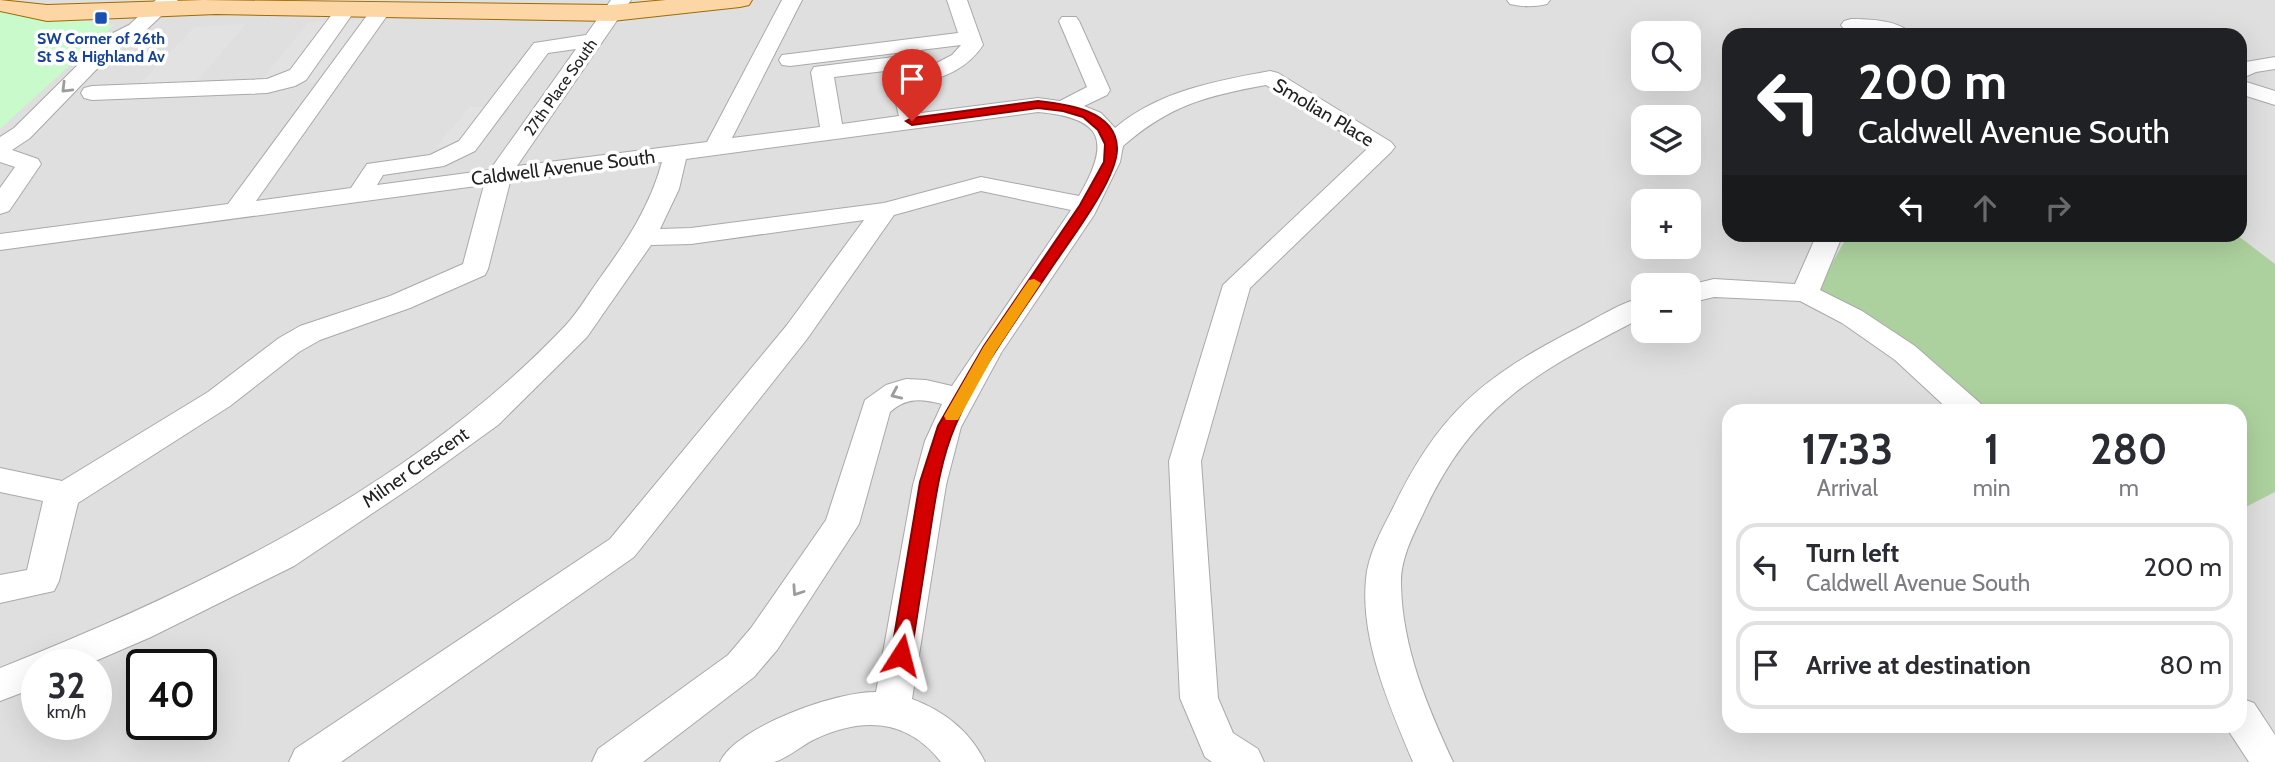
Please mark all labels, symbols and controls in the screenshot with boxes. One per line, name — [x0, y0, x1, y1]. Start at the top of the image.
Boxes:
marker: SW Corner of 26th St S & Highland Av — [93, 10, 109, 26]
map controls — [1631, 21, 1701, 343]
button: search — [1631, 21, 1701, 91]
place label: SW Corner of 26th St S & Highland Av — [37, 29, 165, 66]
street label: 27th Place South — [520, 35, 601, 139]
pin — [882, 49, 942, 121]
text: 200 m — [1858, 52, 2007, 111]
icon: left — [1743, 56, 1834, 147]
icon: arrive — [893, 60, 931, 98]
street label: Smolian Place — [1269, 73, 1378, 152]
one-way arrow — [62, 80, 74, 92]
button: layers — [1631, 105, 1701, 175]
text: Caldwell Avenue South — [1858, 112, 2170, 151]
street label: Caldwell Avenue South — [470, 145, 656, 190]
button: + — [1631, 189, 1701, 259]
icon: left — [1893, 189, 1931, 227]
icon: ahead — [1966, 189, 2004, 227]
icon: right — [2039, 189, 2077, 227]
button: − — [1631, 273, 1701, 343]
one-way arrow — [891, 386, 903, 400]
street label: Milner Crescent — [358, 422, 473, 513]
text: 17:33 — [1802, 423, 1893, 475]
text: 1 — [1984, 423, 1999, 475]
text: 280 — [2090, 423, 2167, 475]
text: Arrival — [1817, 474, 1878, 502]
text: min — [1973, 474, 2011, 502]
text: m — [2119, 474, 2139, 502]
text: Turn left — [1806, 537, 1899, 569]
icon: left — [1747, 548, 1785, 586]
text: 200 m — [2143, 551, 2222, 583]
text: Caldwell Avenue South — [1806, 569, 2030, 597]
one-way arrow — [793, 583, 805, 596]
position arrow — [864, 618, 938, 692]
icon: arrive — [1747, 646, 1785, 684]
speed limit sign: 40 — [126, 649, 217, 740]
text: Arrive at destination — [1806, 649, 2031, 681]
text: 80 m — [2159, 649, 2222, 681]
text: 32 — [48, 664, 85, 707]
text: km/h — [47, 701, 86, 723]

